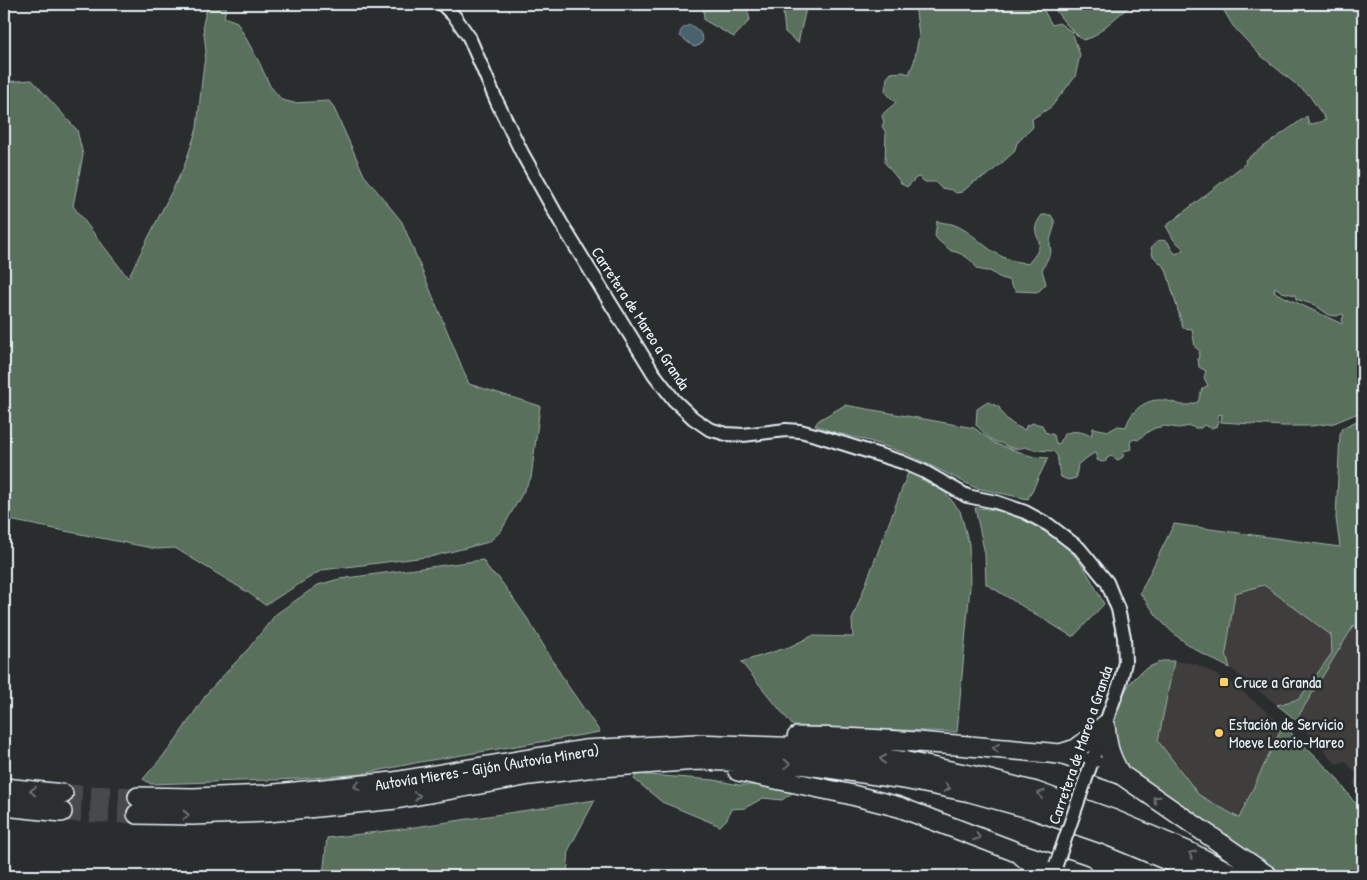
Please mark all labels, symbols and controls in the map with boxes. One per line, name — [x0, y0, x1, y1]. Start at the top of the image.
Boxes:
street label: Carretera de Mareo a Granda — [586, 242, 696, 394]
street label: Carretera de Mareo a Granda — [1043, 663, 1117, 827]
place label: Cruce a Granda — [1234, 671, 1321, 693]
marker: Cruce a Granda — [1218, 676, 1230, 688]
place label: Estación de Servicio Moeve Leorio-Mareo — [1229, 713, 1345, 753]
marker: Estación de Servicio Moeve Leorio-Mareo — [1213, 727, 1225, 739]
street label: Autovía Mieres - Gijón (Autovía Minera) — [373, 738, 601, 796]
one-way arrow — [992, 743, 1000, 754]
one-way arrow — [879, 754, 887, 765]
one-way arrow — [783, 758, 791, 769]
one-way arrow — [353, 780, 361, 791]
one-way arrow — [943, 782, 952, 792]
one-way arrow — [29, 786, 37, 797]
one-way arrow — [1038, 790, 1046, 800]
one-way arrow — [413, 791, 421, 801]
one-way arrow — [1152, 796, 1161, 805]
one-way arrow — [182, 810, 190, 820]
one-way arrow — [972, 831, 980, 841]
one-way arrow — [1188, 850, 1197, 860]

